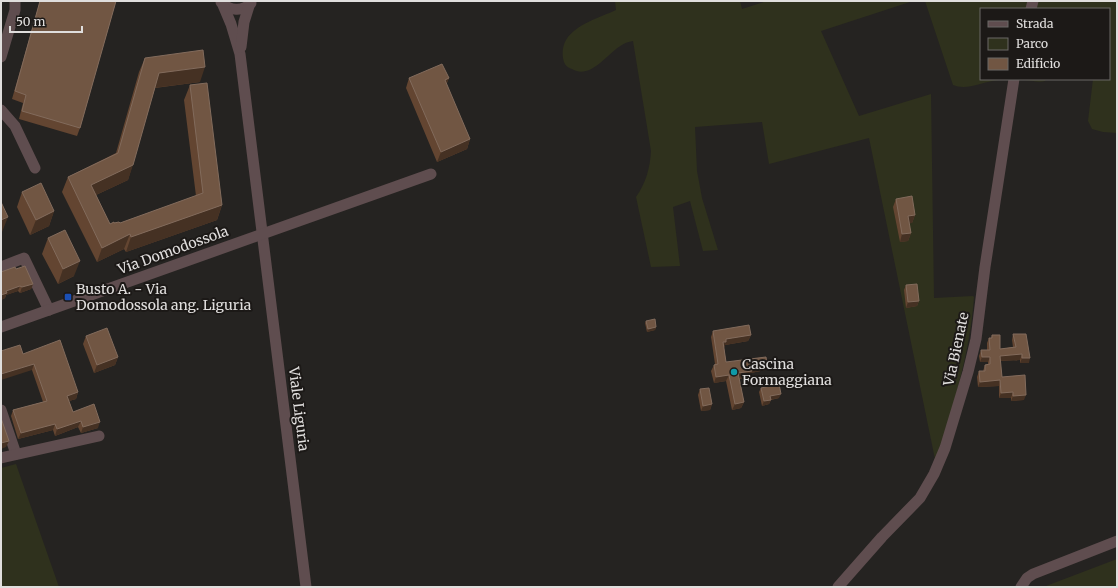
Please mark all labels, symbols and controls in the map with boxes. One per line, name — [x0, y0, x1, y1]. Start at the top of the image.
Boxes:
scale bar — [10, 8, 82, 34]
legend — [980, 8, 1110, 80]
text: 50 m — [16, 14, 45, 29]
text: Strada — [1016, 16, 1054, 31]
text: Parco — [1016, 36, 1048, 51]
text: Edificio — [1016, 56, 1060, 71]
street label: Via Domodossola — [114, 221, 231, 279]
place label: Busto A. - Via Domodossola ang. Liguria — [76, 280, 252, 314]
marker: Busto A. - Via Domodossola ang. Liguria — [63, 292, 73, 302]
street label: Via Bienate — [939, 310, 973, 388]
place label: Cascina Formaggiana — [742, 355, 832, 389]
street label: Viale Liguria — [285, 365, 313, 453]
marker: Cascina Formaggiana — [729, 367, 739, 377]

